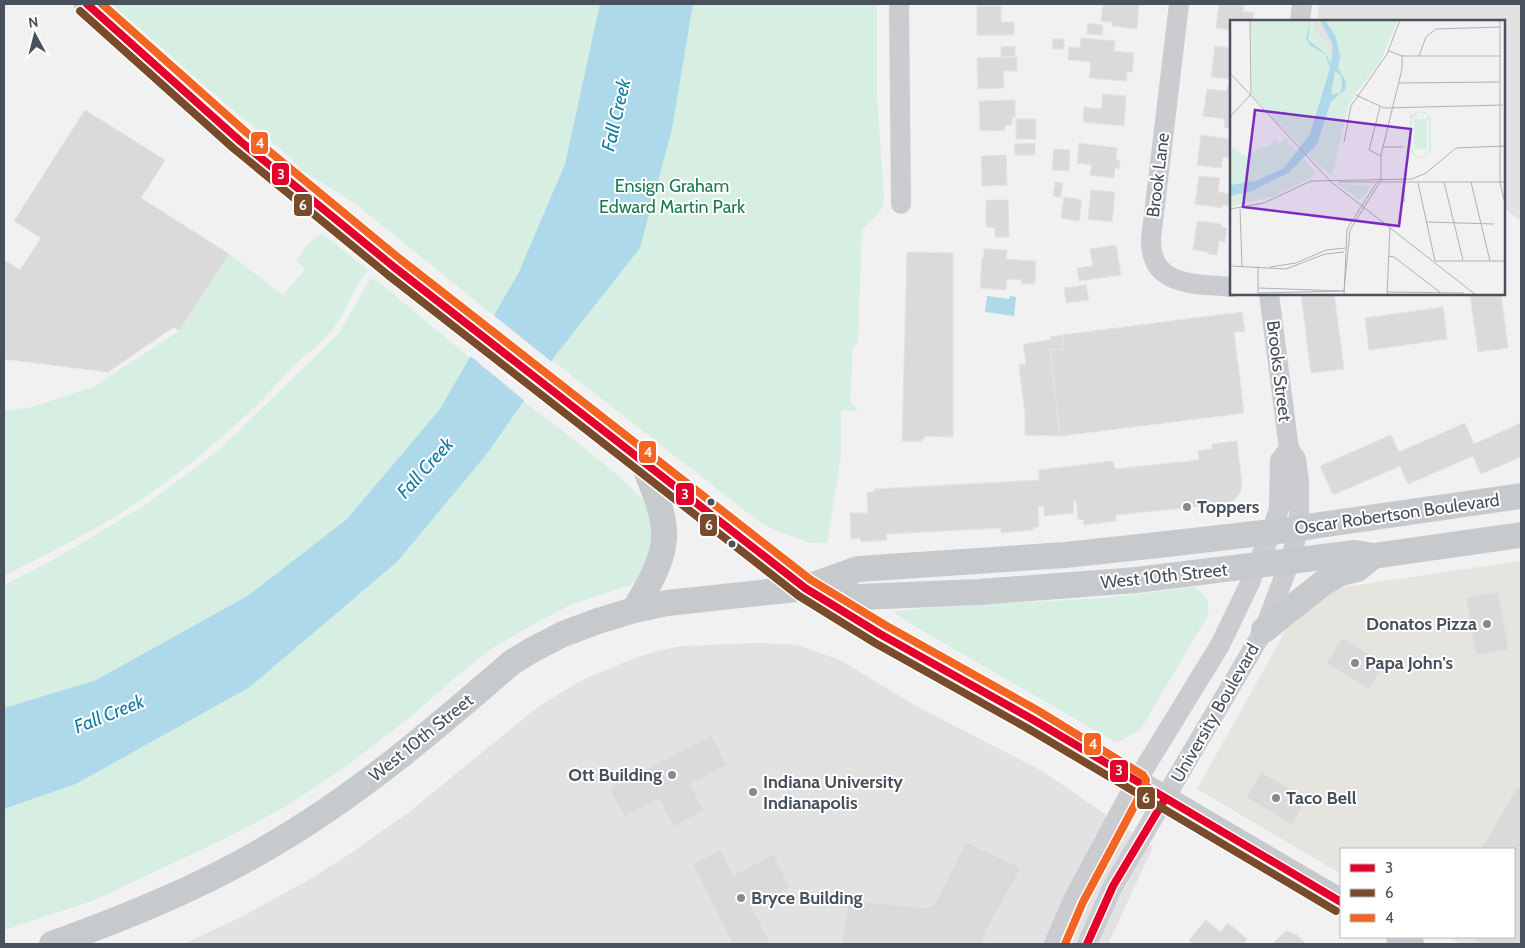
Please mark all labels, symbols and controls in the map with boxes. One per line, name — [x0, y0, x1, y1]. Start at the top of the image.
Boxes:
north arrow — [10, 10, 60, 60]
text: N — [27, 13, 39, 32]
inset map — [1230, 20, 1505, 295]
water label: Fall Creek — [597, 76, 636, 153]
line badge: 4 — [250, 131, 269, 155]
street label: Brook Lane — [1142, 131, 1174, 219]
text: 4 — [256, 134, 264, 152]
line badge: 3 — [271, 162, 290, 186]
text: 3 — [277, 165, 285, 183]
park label: Ensign Graham Edward Martin Park — [599, 175, 746, 218]
line badge: 6 — [293, 193, 313, 217]
text: 6 — [299, 196, 307, 214]
street label: Brooks Street — [1262, 319, 1296, 423]
water label: Fall Creek — [392, 432, 459, 503]
line badge: 4 — [638, 440, 657, 464]
text: 4 — [644, 443, 652, 461]
line badge: 3 — [675, 482, 695, 506]
text: 3 — [681, 485, 689, 503]
street label: Oscar Robertson Boulevard — [1293, 489, 1501, 539]
place label: Toppers — [1197, 496, 1260, 518]
unlabelled marker — [706, 497, 716, 507]
marker: Toppers — [1181, 501, 1193, 513]
line badge: 6 — [699, 513, 718, 537]
text: 6 — [705, 516, 713, 534]
unlabelled marker — [727, 539, 737, 549]
street label: West 10th Street — [1099, 558, 1229, 594]
place label: Donatos Pizza — [1366, 613, 1477, 635]
marker: Donatos Pizza — [1481, 618, 1493, 630]
street label: University Boulevard — [1166, 640, 1264, 786]
place label: Papa John's — [1365, 652, 1453, 674]
marker: Papa John's — [1349, 657, 1361, 669]
water label: Fall Creek — [71, 689, 148, 738]
street label: West 10th Street — [364, 689, 478, 787]
line badge: 4 — [1083, 732, 1102, 756]
text: 4 — [1089, 735, 1097, 753]
line badge: 3 — [1109, 759, 1129, 783]
text: 3 — [1115, 761, 1123, 779]
place label: Ott Building — [568, 764, 662, 786]
marker: Ott Building — [666, 769, 678, 781]
place label: Indiana University Indianapolis — [763, 771, 903, 814]
marker: Indiana University Indianapolis — [747, 786, 759, 798]
line badge: 6 — [1136, 786, 1156, 810]
place label: Taco Bell — [1286, 787, 1357, 809]
text: 6 — [1142, 789, 1150, 807]
marker: Taco Bell — [1270, 792, 1282, 804]
legend — [1340, 848, 1515, 938]
text: 3 — [1385, 859, 1393, 877]
text: 6 — [1385, 884, 1394, 902]
place label: Bryce Building — [751, 887, 863, 909]
marker: Bryce Building — [735, 892, 747, 904]
text: 4 — [1385, 909, 1394, 927]

